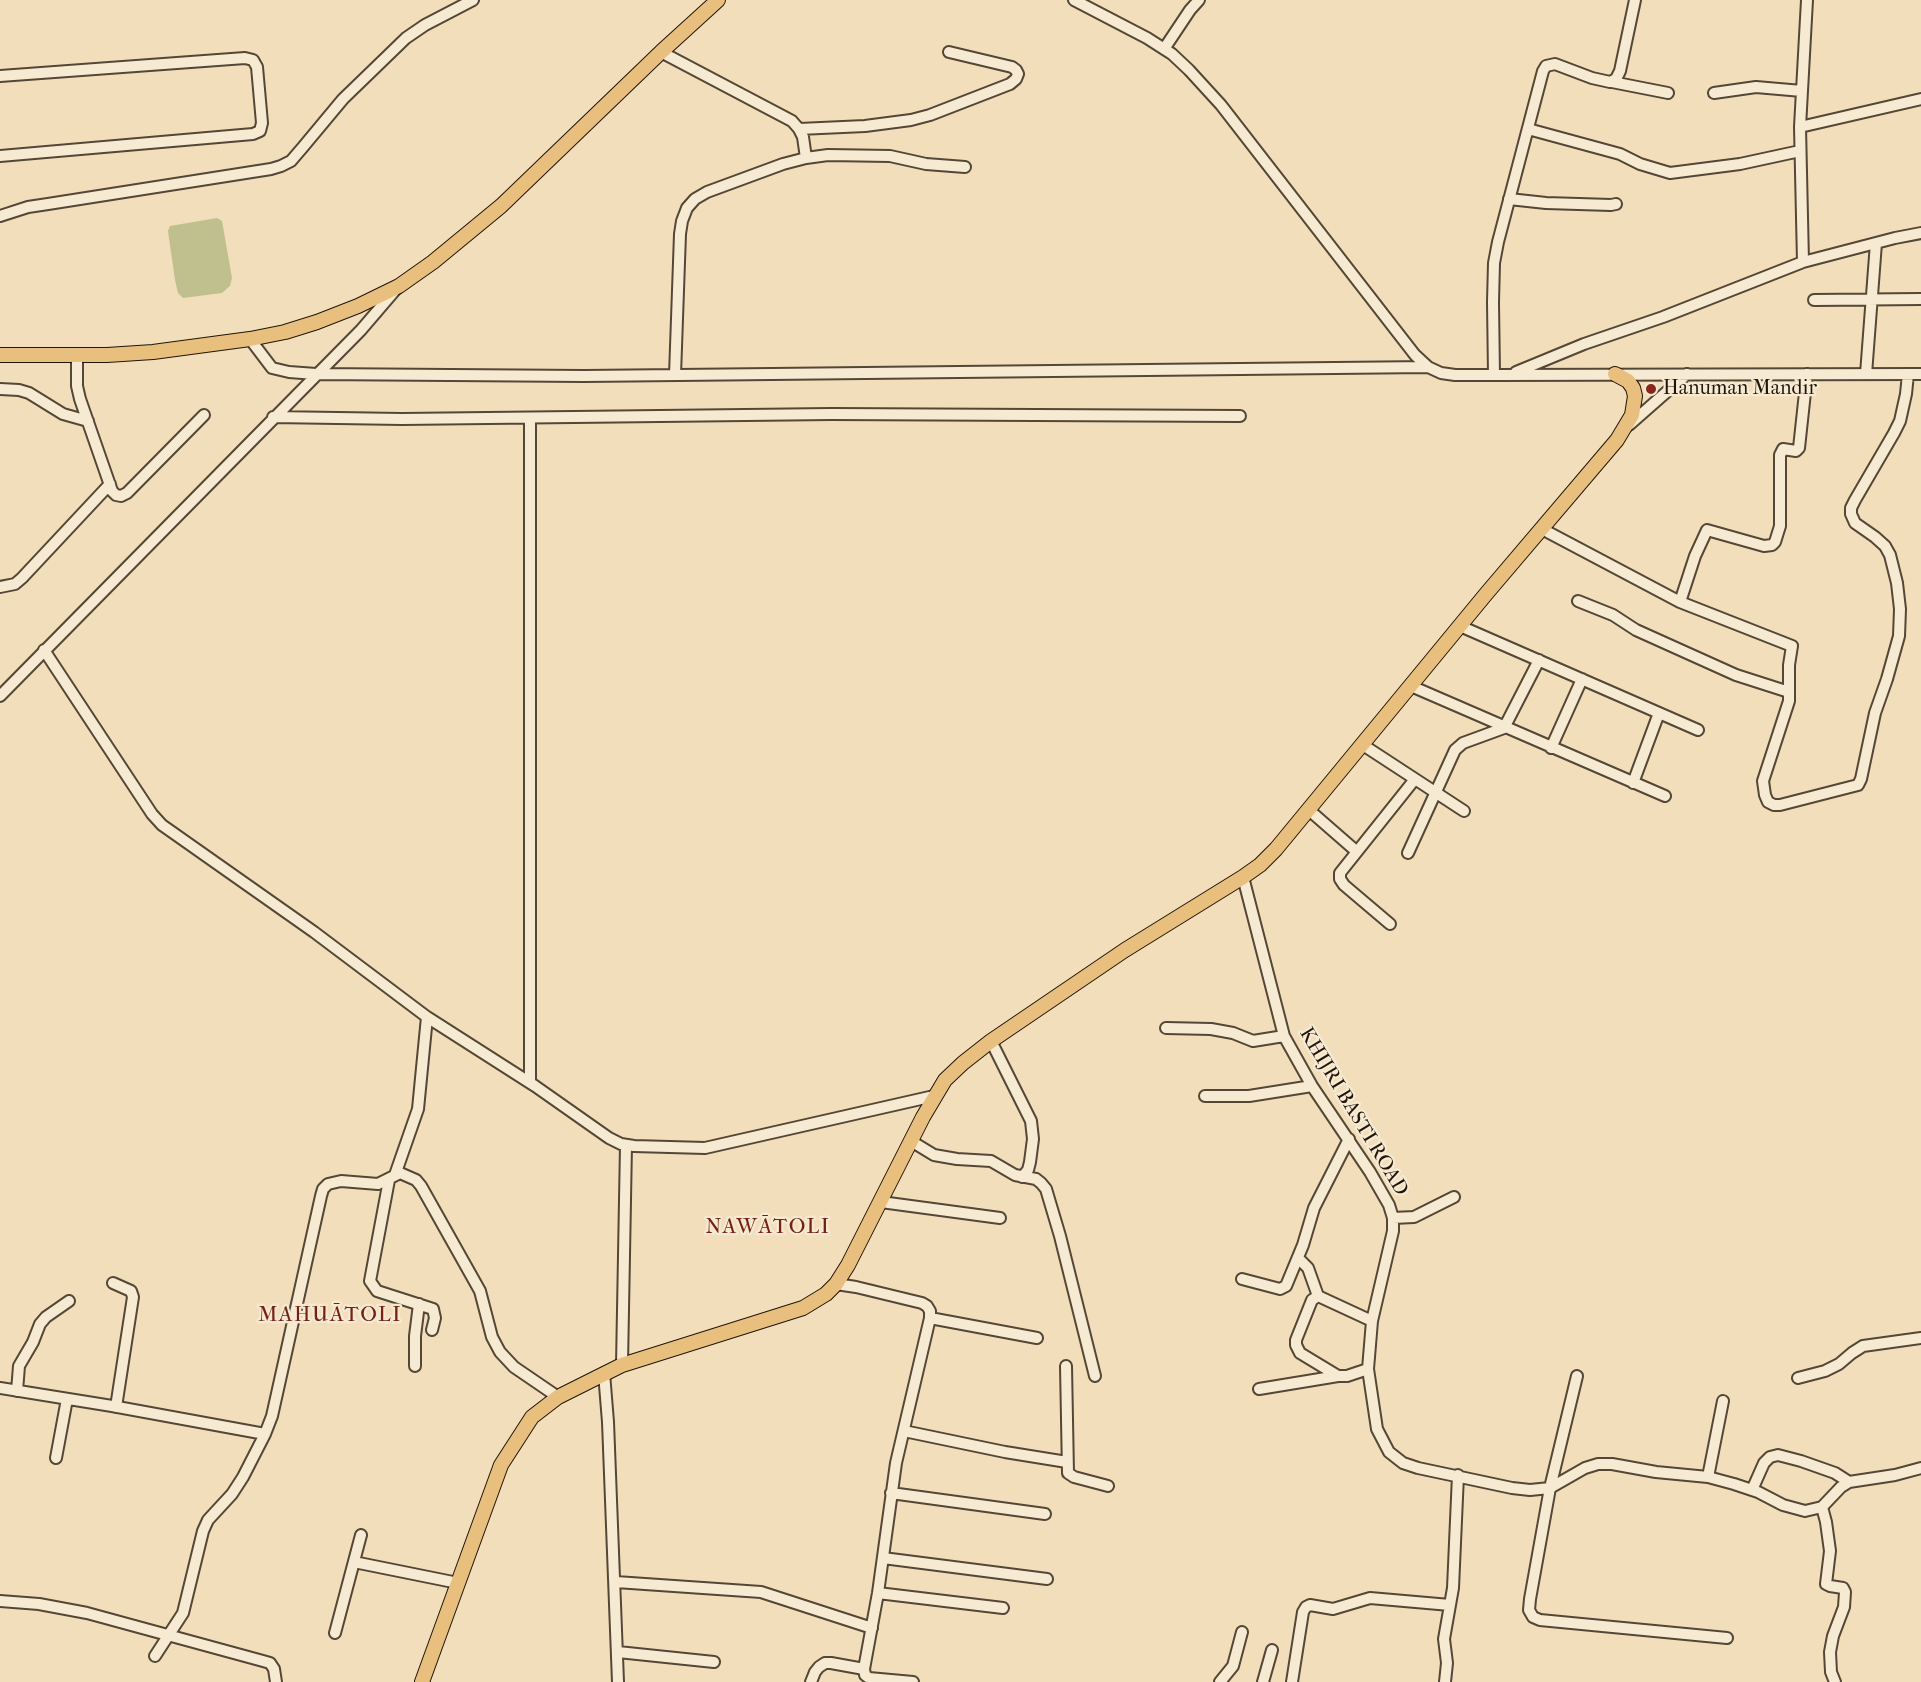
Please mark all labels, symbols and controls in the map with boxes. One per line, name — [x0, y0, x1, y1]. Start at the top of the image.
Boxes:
place label: Hanuman Mandir — [1663, 377, 1817, 401]
marker: Hanuman Mandir — [1644, 382, 1658, 396]
street label: KHIJRI BASTI ROAD — [1293, 1024, 1413, 1200]
district label: NAWĀTOLI — [706, 1215, 830, 1241]
district label: MAHUĀTOLI — [258, 1303, 402, 1329]

